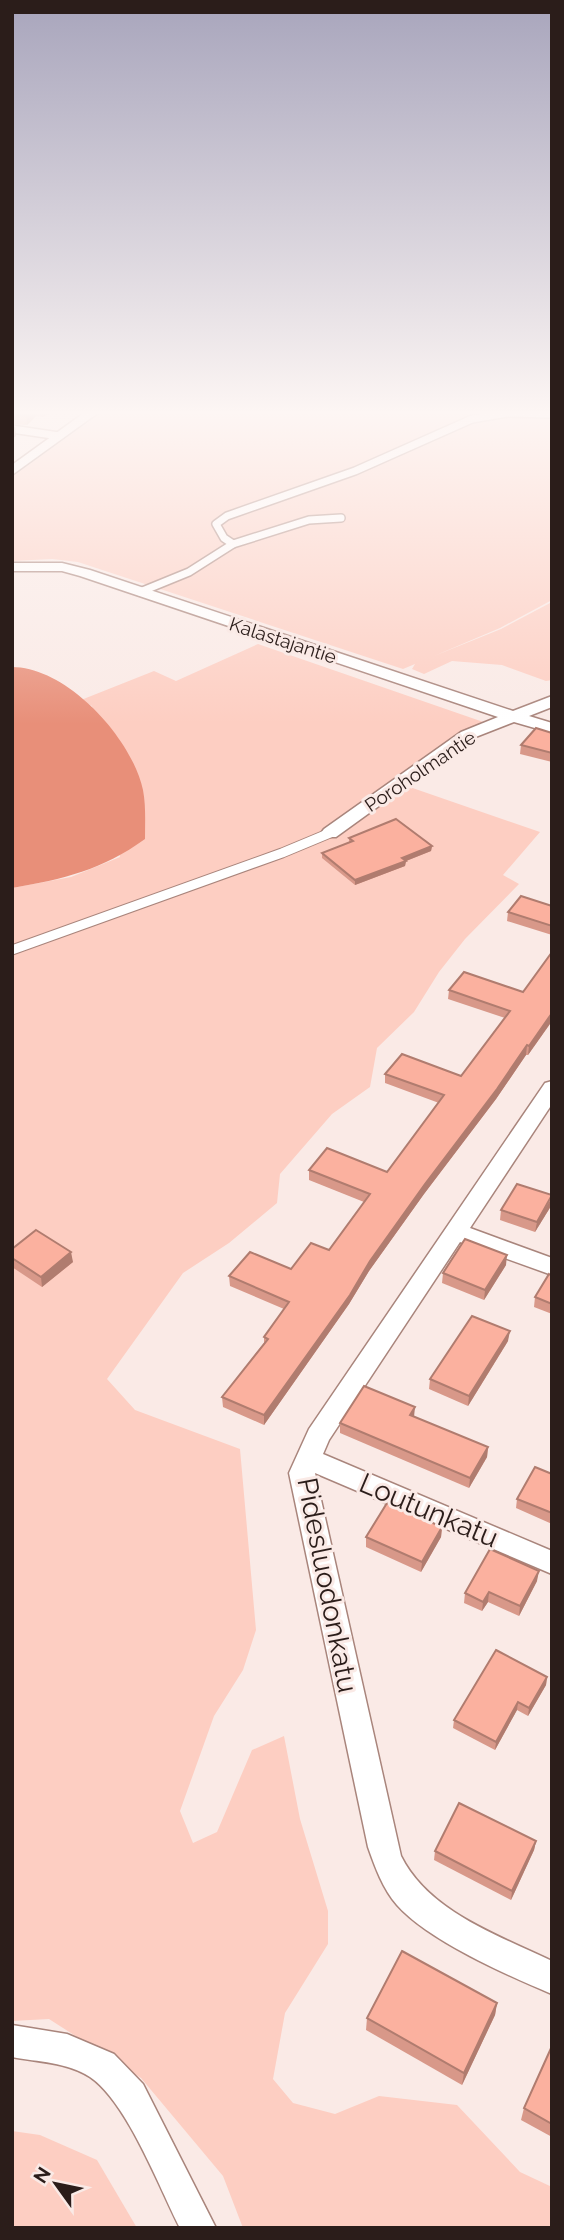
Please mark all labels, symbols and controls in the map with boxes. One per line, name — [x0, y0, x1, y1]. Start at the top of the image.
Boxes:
street label: Kalastajantie — [227, 612, 339, 668]
street label: Poroholmantie — [361, 726, 479, 816]
street label: Loutunkatu — [354, 1466, 503, 1554]
street label: Pidesluodonkatu — [290, 1475, 365, 1695]
north arrow — [21, 2149, 91, 2219]
text: N — [29, 2163, 55, 2187]

